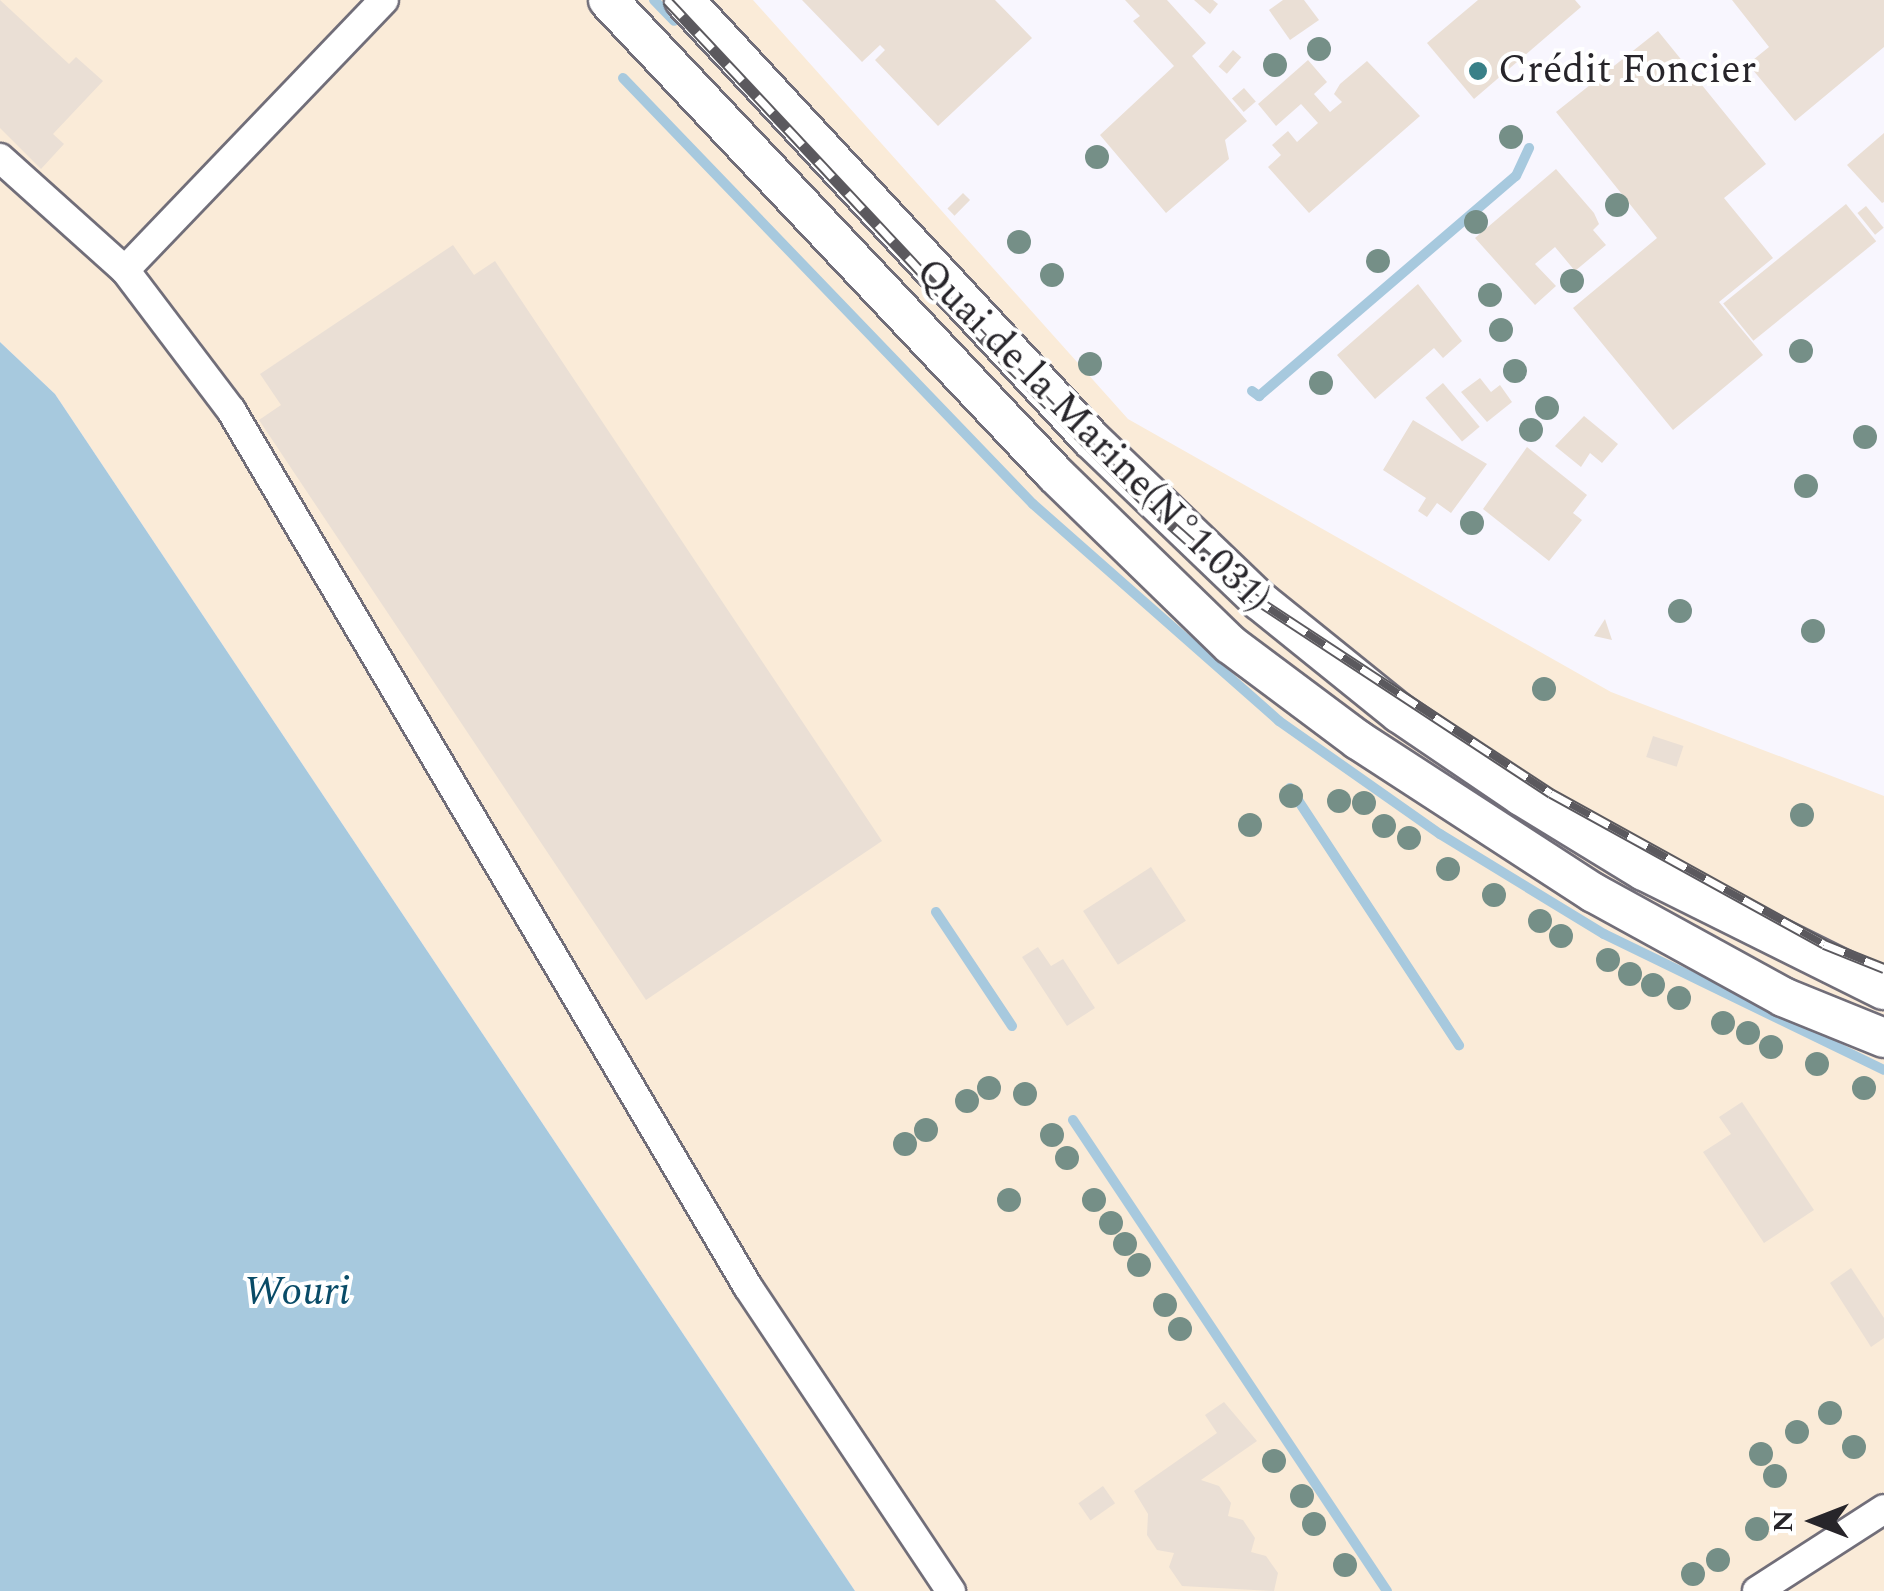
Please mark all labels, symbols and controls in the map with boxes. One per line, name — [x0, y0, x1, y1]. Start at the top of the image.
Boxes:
place label: Crédit Foncier — [1498, 47, 1756, 95]
marker: Crédit Foncier — [1467, 60, 1489, 82]
street label: Quai de la Marine(N°1.031) — [905, 249, 1279, 623]
water label: Wouri — [243, 1267, 351, 1317]
north arrow — [1764, 1471, 1864, 1571]
text: N — [1762, 1510, 1805, 1532]

